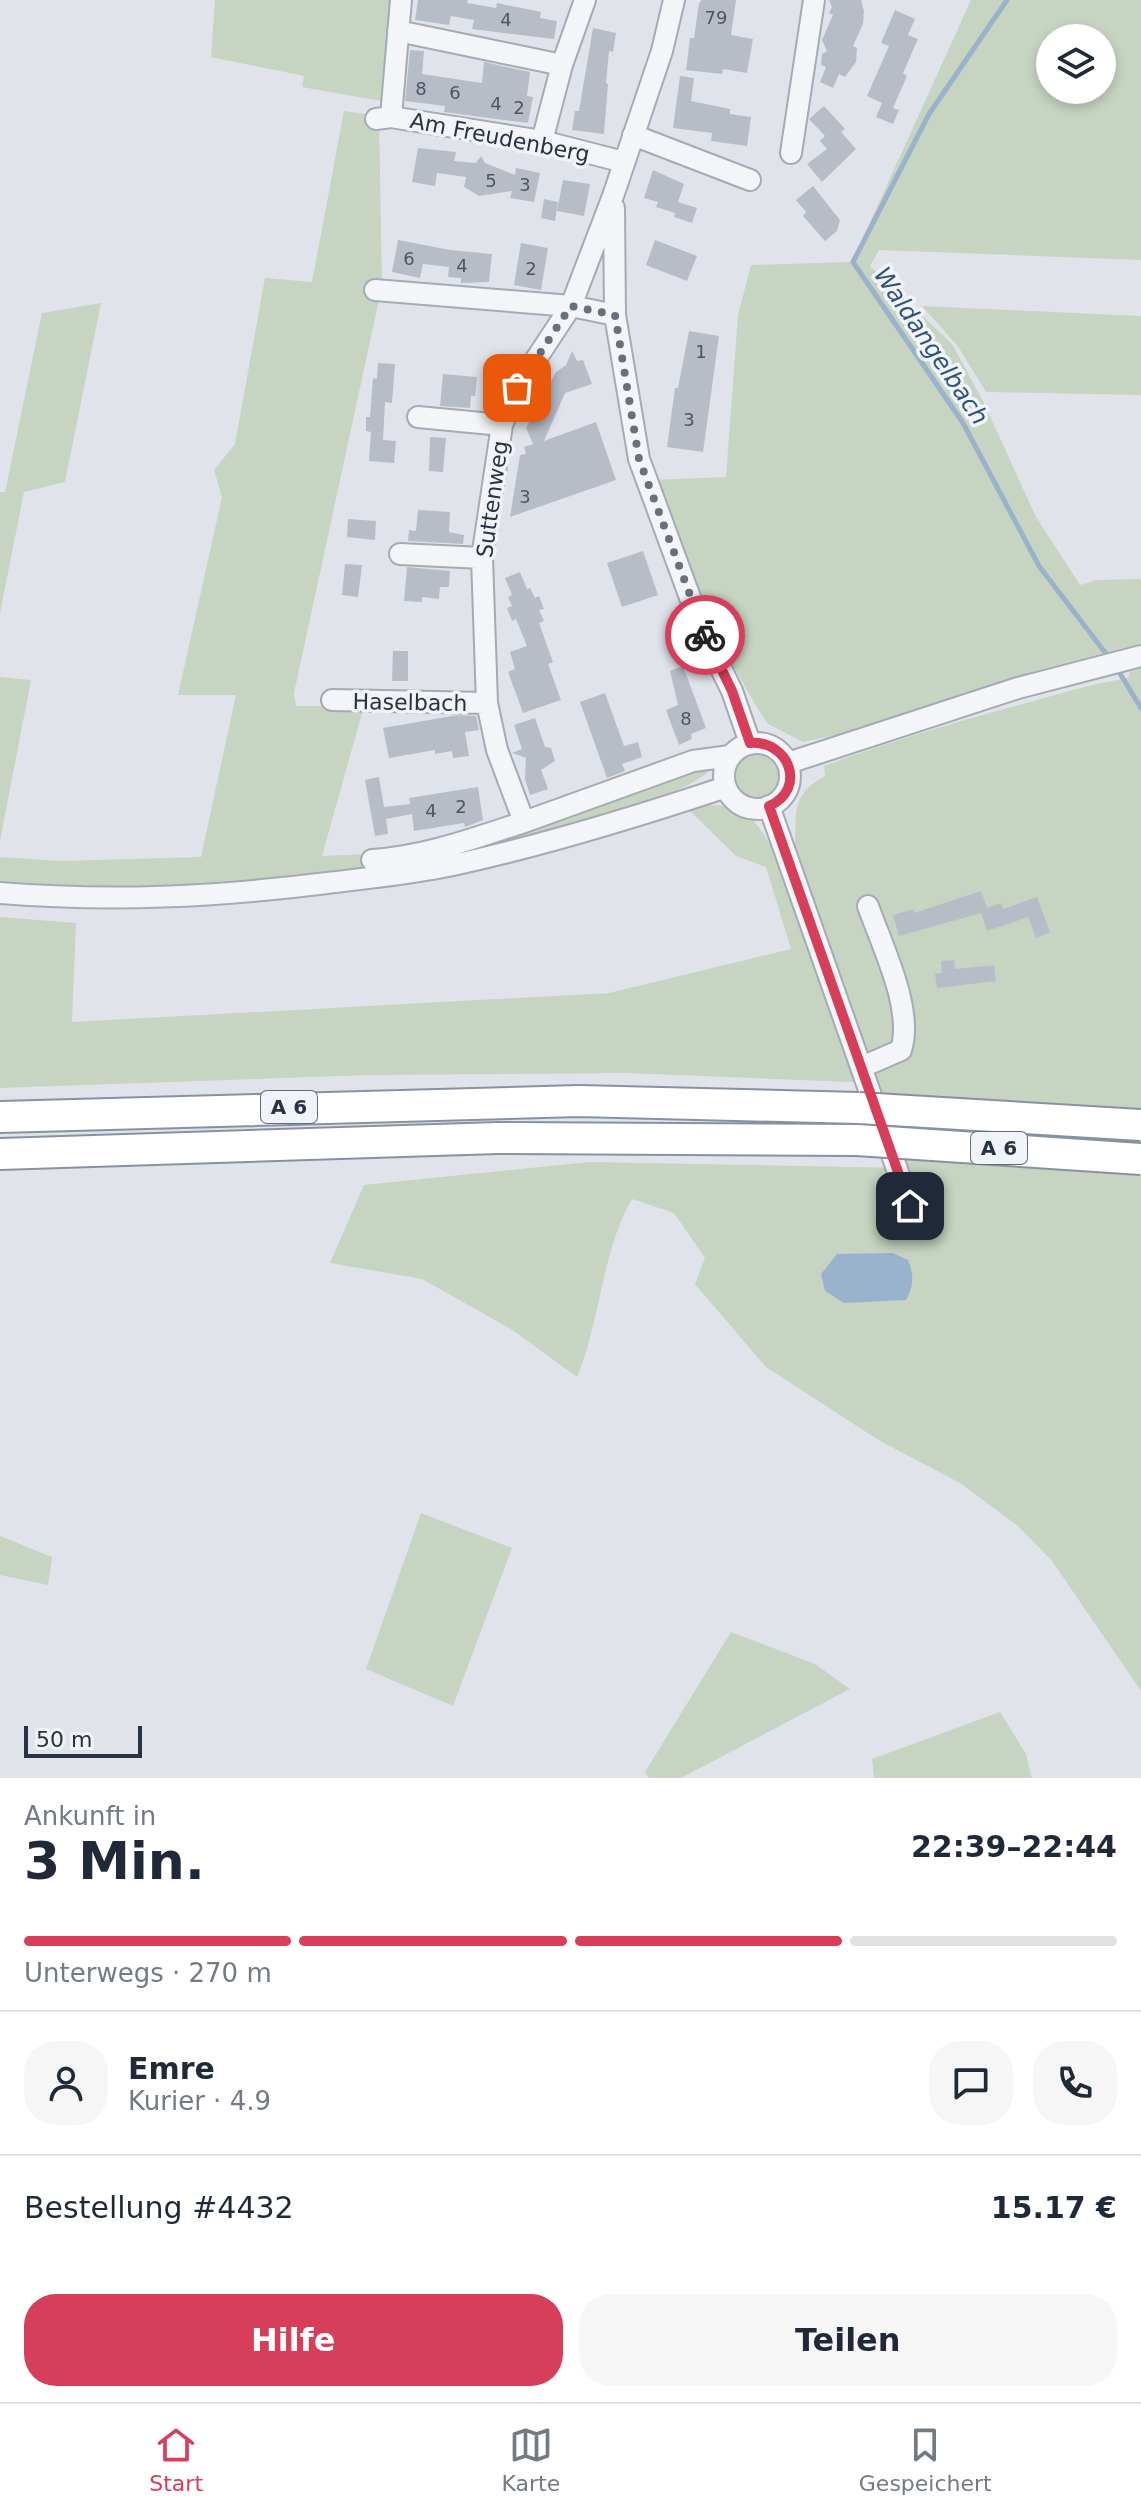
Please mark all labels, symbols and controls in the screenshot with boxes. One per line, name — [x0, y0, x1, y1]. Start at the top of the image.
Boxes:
house number: 79 — [705, 7, 727, 28]
house number: 4 — [500, 9, 512, 30]
map controls — [1036, 24, 1116, 104]
button: layers — [1036, 24, 1116, 104]
house number: 8 — [415, 78, 427, 99]
house number: 6 — [449, 82, 461, 103]
house number: 4 — [490, 93, 502, 114]
house number: 2 — [513, 97, 525, 118]
street label: Am Freudenberg — [408, 108, 592, 167]
house number: 5 — [485, 170, 497, 191]
house number: 3 — [519, 174, 531, 195]
house number: 6 — [403, 248, 415, 269]
house number: 4 — [456, 255, 468, 276]
house number: 2 — [525, 258, 537, 279]
water label: Waldangelbach — [868, 262, 994, 430]
house number: 1 — [695, 341, 707, 362]
pin — [483, 354, 551, 422]
icon: bag — [495, 366, 539, 410]
house number: 3 — [683, 409, 695, 430]
street label: Suttenweg — [472, 439, 513, 559]
house number: 3 — [519, 486, 531, 507]
courier — [665, 595, 745, 675]
icon: bike — [683, 613, 727, 657]
street label: Haselbach — [352, 689, 468, 716]
house number: 8 — [680, 708, 692, 729]
house number: 2 — [455, 796, 467, 817]
house number: 4 — [425, 800, 437, 821]
road number: A 6 — [261, 1091, 317, 1123]
road number: A 6 — [971, 1132, 1027, 1164]
pin — [876, 1172, 944, 1240]
icon: home — [888, 1184, 932, 1228]
scale bar — [24, 1722, 142, 1758]
text: 50 m — [36, 1727, 92, 1752]
text: Ankunft in — [24, 1801, 156, 1831]
text: 22:39–22:44 — [911, 1829, 1117, 1864]
text: 3 Min. — [24, 1831, 205, 1891]
text: Unterwegs · 270 m — [24, 1958, 272, 1988]
button: person — [24, 2041, 108, 2125]
button: chat — [929, 2041, 1013, 2125]
button: phone — [1033, 2041, 1117, 2125]
text: Emre — [128, 2051, 215, 2086]
text: Kurier · 4.9 — [128, 2086, 271, 2116]
text: Bestellung #4432 — [24, 2190, 294, 2225]
text: 15.17 € — [991, 2190, 1117, 2225]
button: Hilfe — [24, 2294, 563, 2386]
button: Teilen — [579, 2294, 1117, 2386]
tab: Start — [149, 2423, 203, 2496]
tab: Karte — [502, 2423, 560, 2496]
tab: Gespeichert — [859, 2423, 992, 2496]

